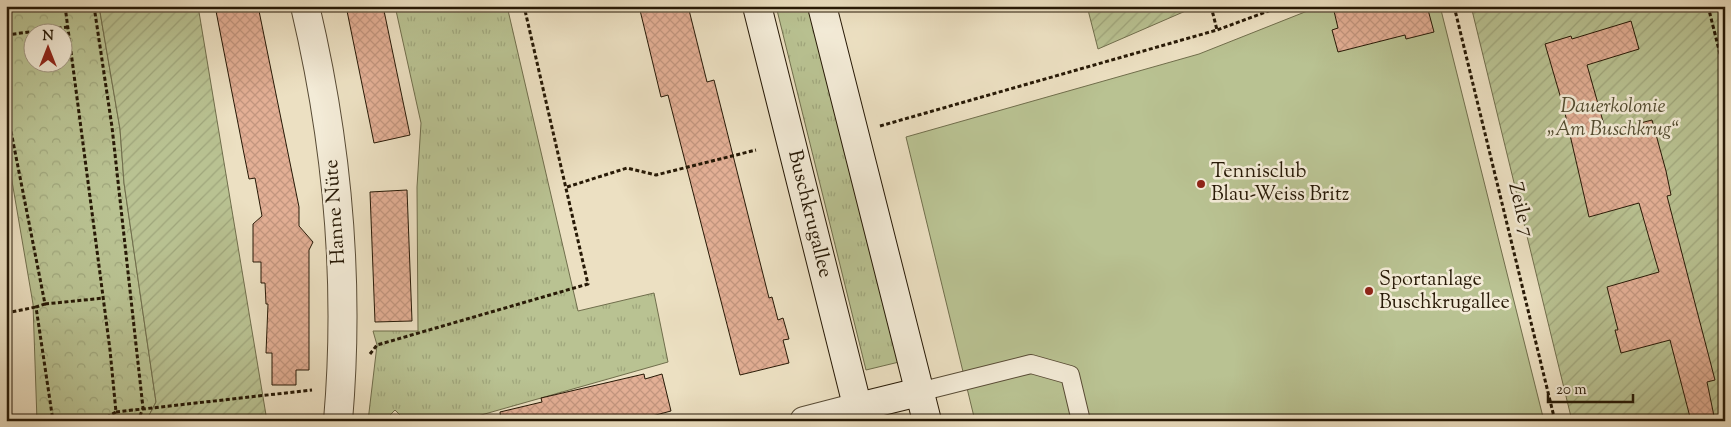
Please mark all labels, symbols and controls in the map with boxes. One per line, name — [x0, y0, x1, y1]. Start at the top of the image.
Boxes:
north arrow — [22, 22, 72, 72]
text: N — [42, 27, 54, 47]
park label: Dauerkolonie „Am Buschkrug“ — [1547, 93, 1679, 145]
street label: Buschkrugallee — [779, 147, 839, 281]
street label: Hanne Nüte — [318, 158, 354, 266]
place label: Tennisclub Blau-Weiss Britz — [1211, 158, 1349, 210]
marker: Tennisclub Blau-Weiss Britz — [1195, 178, 1207, 190]
street label: Zeile 7 — [1499, 180, 1541, 240]
place label: Sportanlage Buschkrugallee — [1379, 266, 1510, 318]
marker: Sportanlage Buschkrugallee — [1363, 285, 1375, 297]
scale bar — [1548, 372, 1634, 404]
text: 20 m — [1556, 380, 1587, 401]

